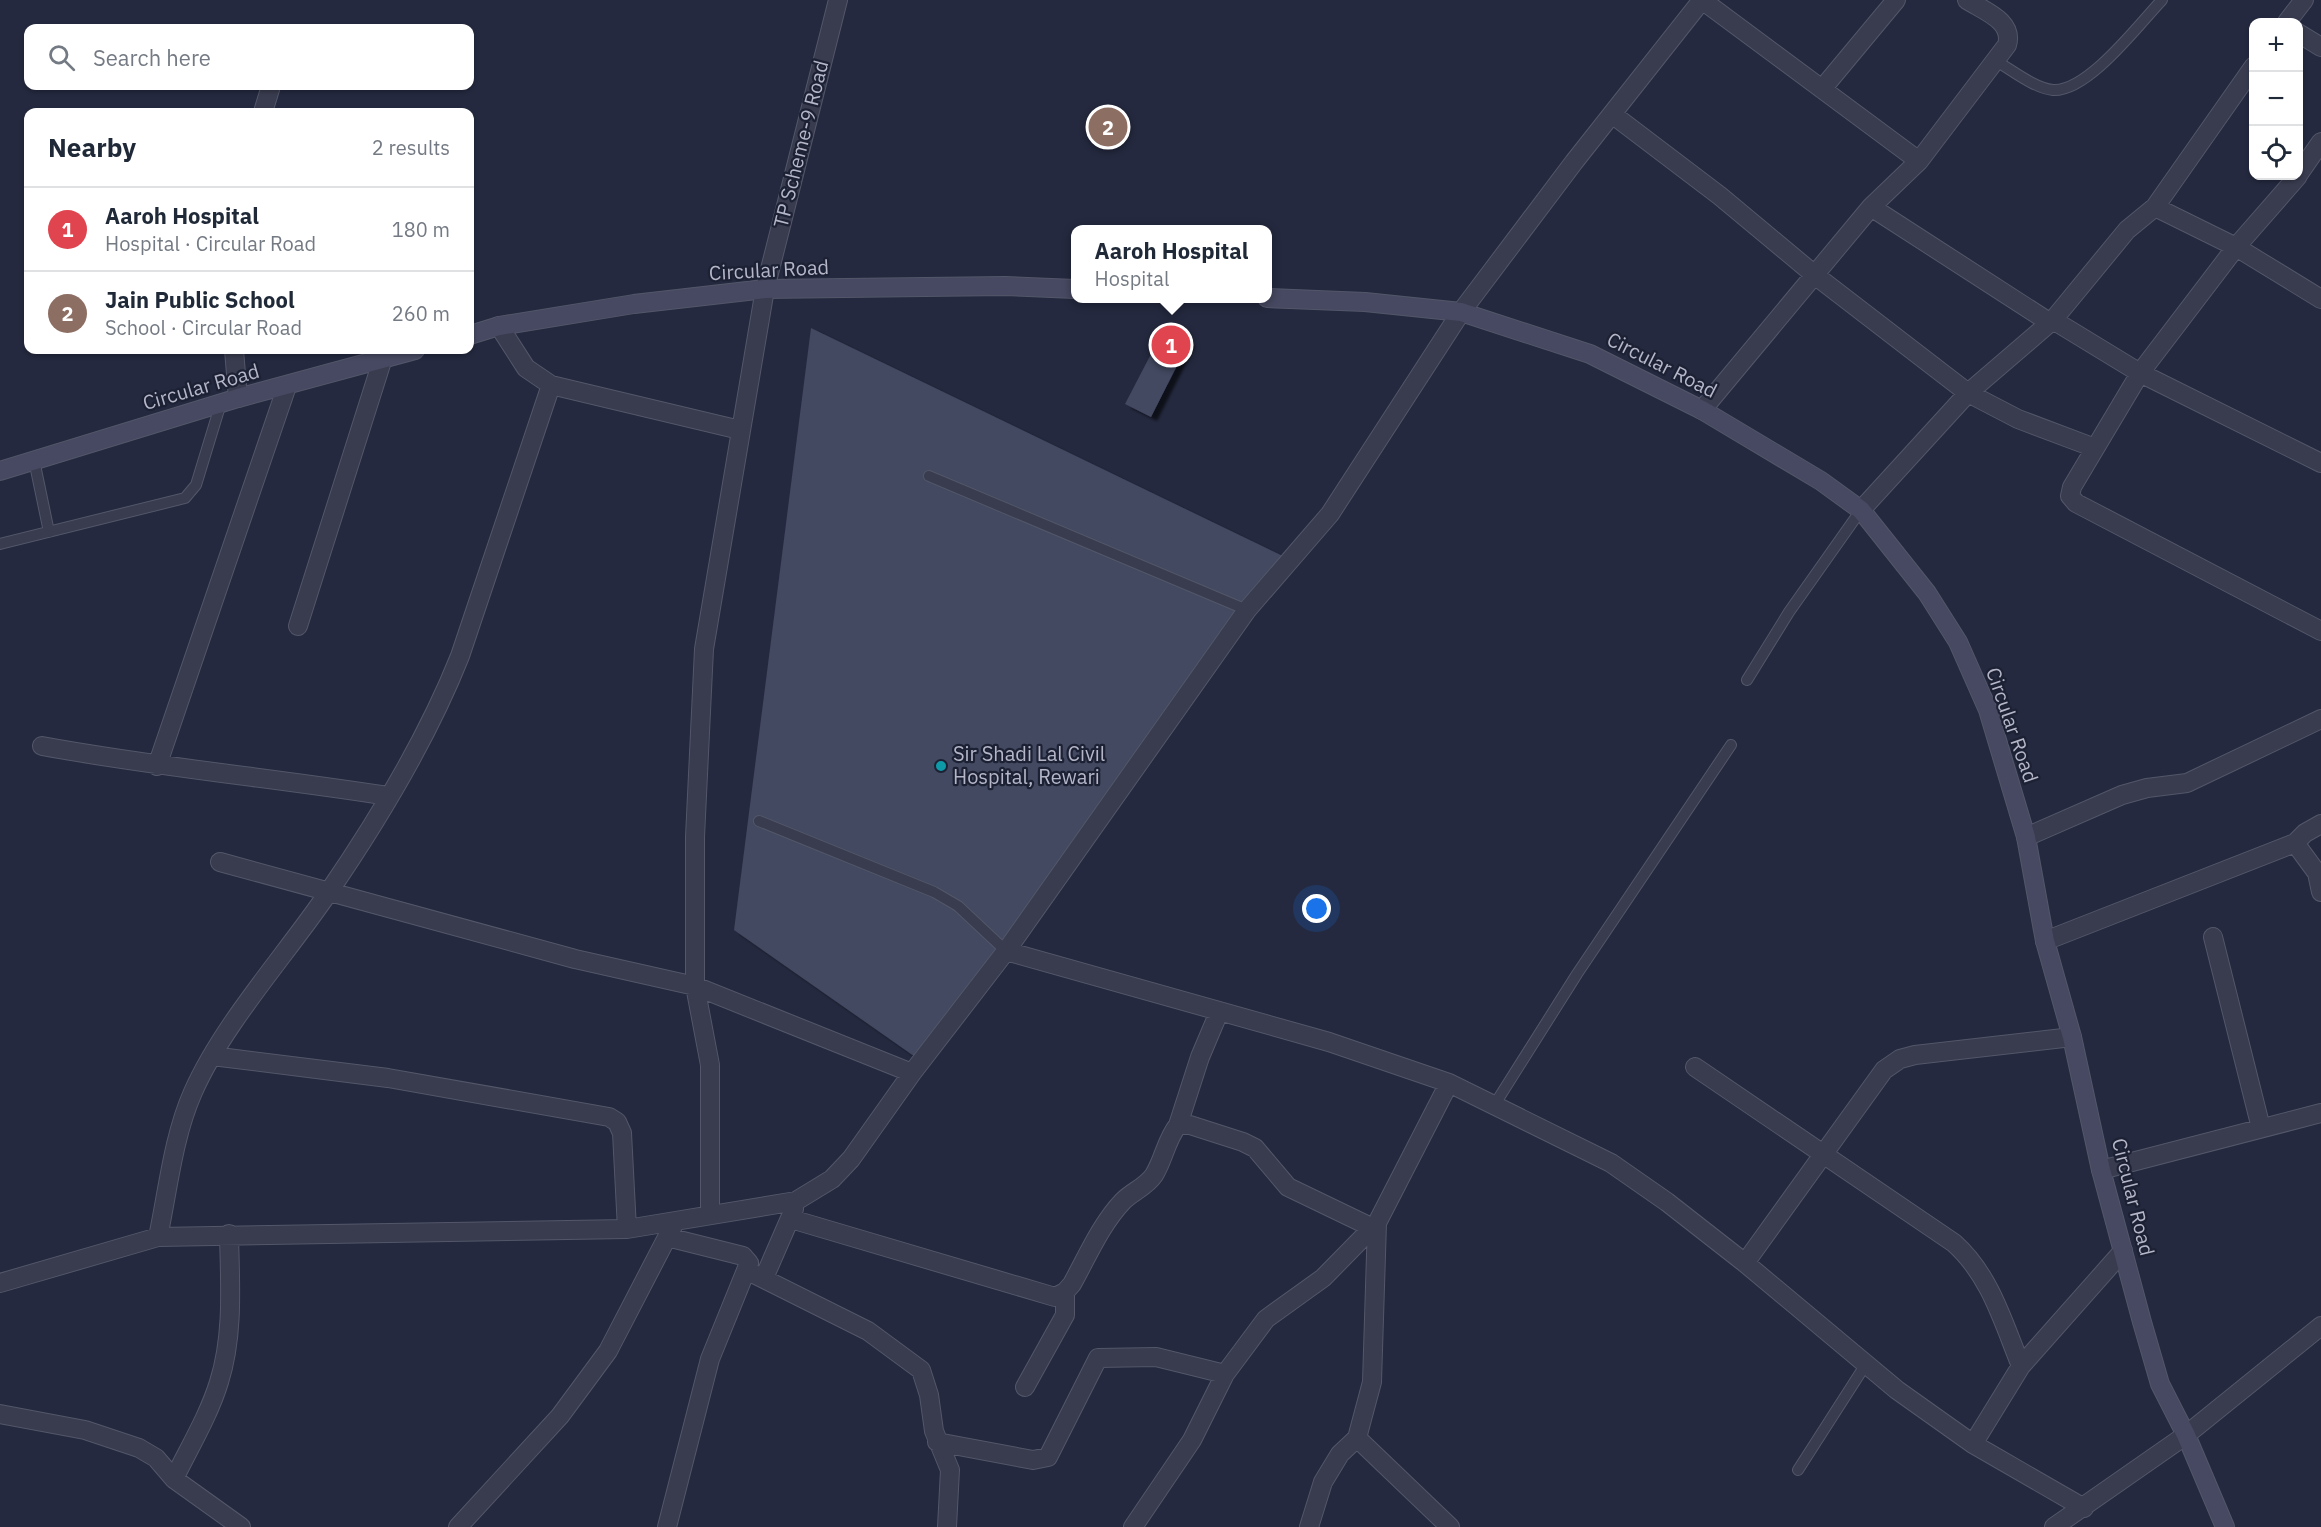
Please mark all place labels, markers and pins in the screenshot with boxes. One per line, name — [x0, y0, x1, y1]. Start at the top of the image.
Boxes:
pin: 2 — [1088, 104, 1128, 150]
pin: 1 — [1152, 322, 1190, 368]
place label: Sir Shadi Lal Civil Hospital, Rewari — [953, 740, 1105, 790]
marker: Sir Shadi Lal Civil Hospital, Rewari — [934, 759, 948, 773]

